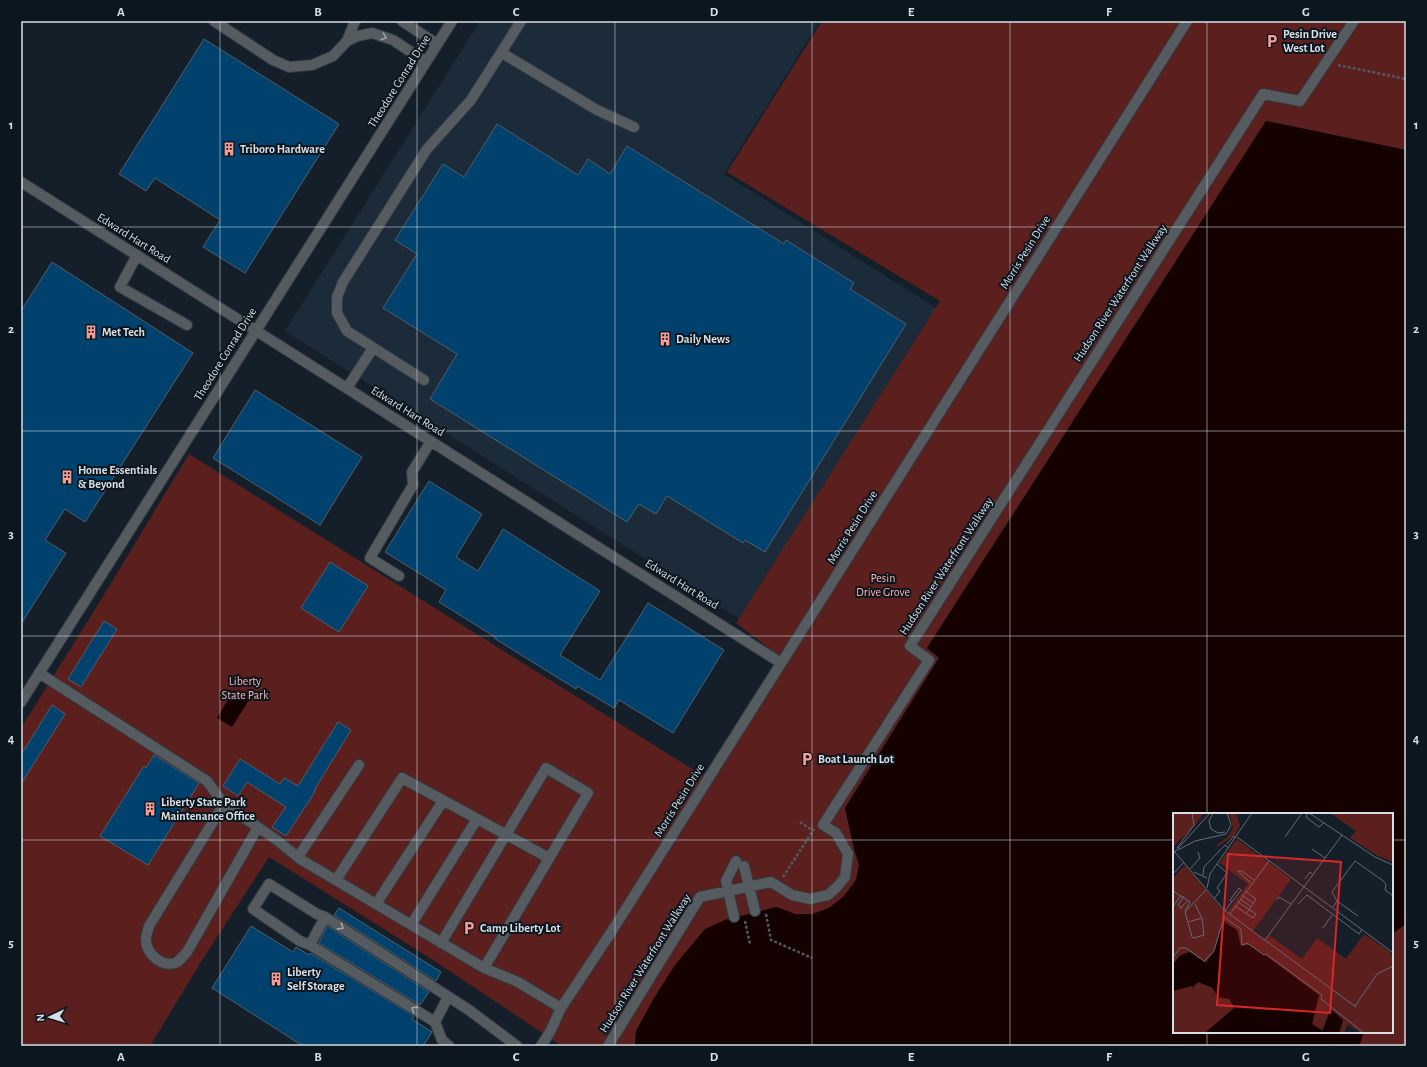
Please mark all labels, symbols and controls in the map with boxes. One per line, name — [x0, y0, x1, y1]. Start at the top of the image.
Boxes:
text: A — [117, 6, 125, 19]
text: B — [314, 6, 322, 19]
text: C — [513, 6, 520, 19]
text: D — [710, 6, 719, 19]
text: E — [908, 6, 915, 19]
text: F — [1106, 6, 1113, 19]
text: G — [1302, 6, 1310, 19]
place label: Pesin Drive West Lot — [1283, 28, 1337, 54]
street label: Theodore Conrad Drive — [366, 32, 432, 130]
one-way arrow — [380, 33, 387, 41]
parking icon: Pesin Drive West Lot — [1264, 33, 1280, 49]
text: 1 — [9, 119, 13, 132]
text: 1 — [1414, 119, 1418, 132]
building icon: Triboro Hardware — [221, 141, 237, 157]
place label: Triboro Hardware — [240, 143, 325, 155]
street label: Edward Hart Road — [95, 211, 173, 265]
street label: Morris Pesin Drive — [998, 213, 1052, 291]
street label: Hudson River Waterfront Walkway — [1071, 222, 1170, 364]
street label: Theodore Conrad Drive — [192, 305, 258, 403]
text: 2 — [8, 323, 14, 336]
text: 2 — [1413, 323, 1419, 336]
building icon: Met Tech — [83, 324, 99, 340]
place label: Met Tech — [102, 326, 145, 338]
building icon: Daily News — [657, 331, 673, 347]
place label: Daily News — [676, 333, 730, 346]
street label: Edward Hart Road — [369, 384, 447, 438]
place label: Home Essentials & Beyond — [78, 464, 158, 491]
building icon: Home Essentials & Beyond — [59, 469, 75, 485]
street label: Morris Pesin Drive — [825, 488, 879, 566]
street label: Hudson River Waterfront Walkway — [897, 495, 996, 637]
text: 3 — [8, 528, 14, 541]
text: 3 — [1413, 528, 1419, 541]
street label: Edward Hart Road — [643, 557, 721, 611]
park label: Pesin Drive Grove — [856, 572, 910, 598]
park label: Liberty State Park — [222, 675, 269, 701]
text: 4 — [8, 733, 15, 746]
text: 4 — [1413, 733, 1420, 746]
parking icon: Boat Launch Lot — [799, 751, 815, 767]
place label: Boat Launch Lot — [818, 753, 894, 765]
street label: Morris Pesin Drive — [652, 761, 706, 839]
place label: Liberty State Park Maintenance Office — [161, 796, 255, 822]
building icon: Liberty State Park Maintenance Office — [142, 801, 158, 817]
inset map — [1173, 813, 1393, 1033]
street label: Hudson River Waterfront Walkway — [597, 892, 694, 1035]
parking icon: Camp Liberty Lot — [461, 920, 477, 936]
place label: Camp Liberty Lot — [480, 922, 560, 935]
one-way arrow — [337, 923, 344, 930]
text: 5 — [8, 937, 14, 950]
text: 5 — [1413, 937, 1419, 950]
place label: Liberty Self Storage — [287, 966, 345, 992]
building icon: Liberty Self Storage — [268, 971, 284, 987]
north arrow — [30, 997, 70, 1037]
one-way arrow — [411, 1006, 418, 1013]
text: N — [35, 1013, 46, 1022]
text: A — [117, 1051, 125, 1064]
text: B — [314, 1051, 322, 1064]
text: C — [513, 1051, 520, 1064]
text: D — [710, 1051, 719, 1064]
text: E — [908, 1051, 915, 1064]
text: F — [1106, 1051, 1113, 1064]
text: G — [1302, 1051, 1310, 1064]

